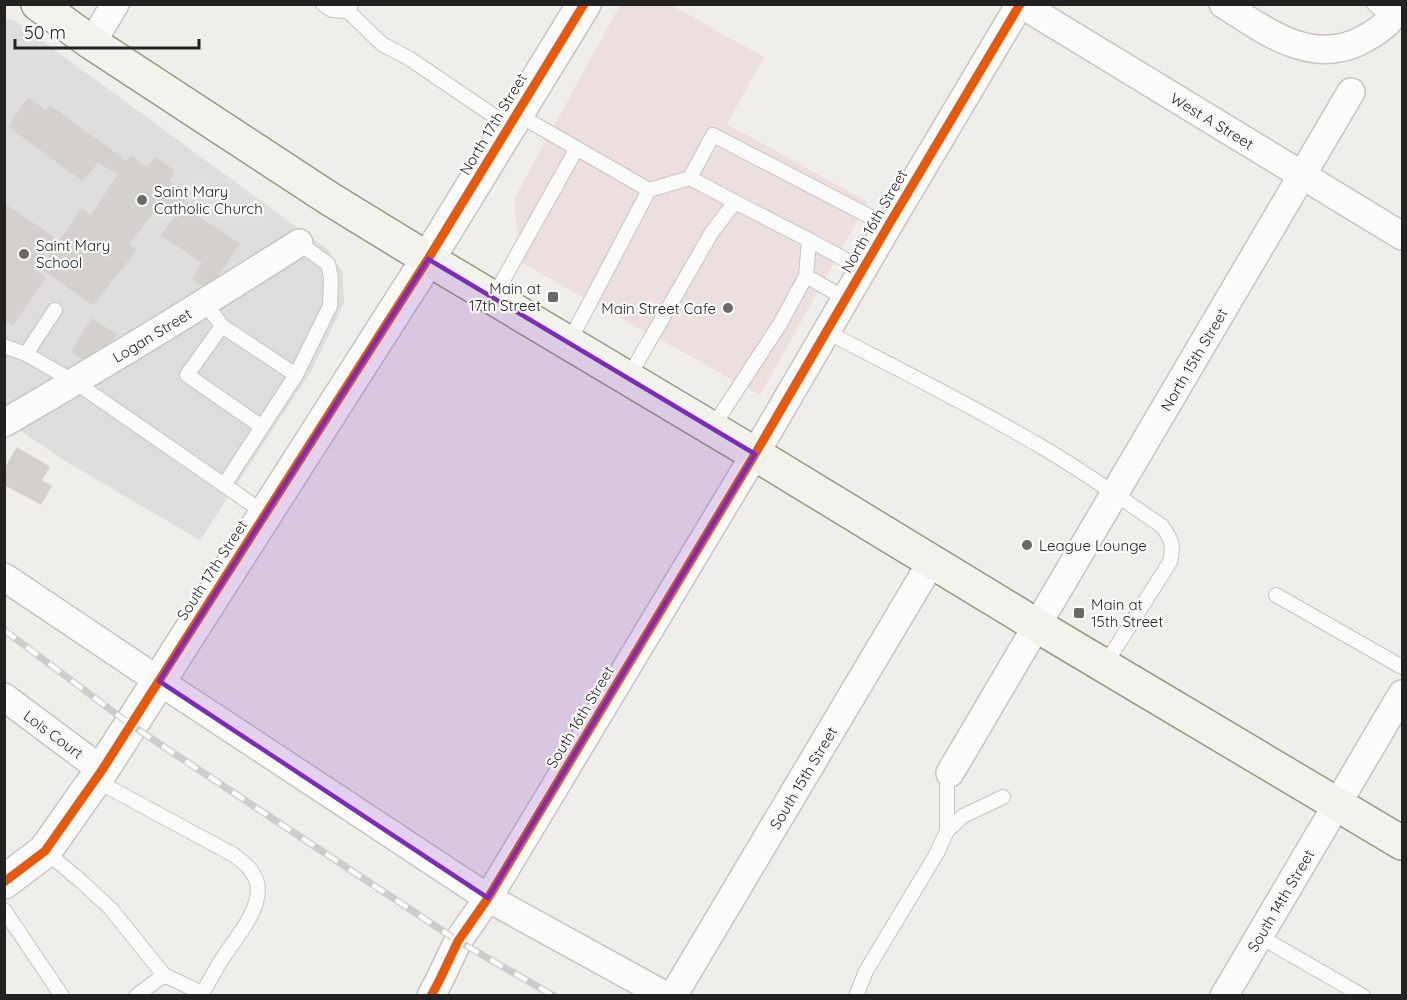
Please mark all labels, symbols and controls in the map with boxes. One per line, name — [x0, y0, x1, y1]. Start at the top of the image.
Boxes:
scale bar — [15, 12, 200, 50]
text: 50 m — [24, 21, 66, 44]
street label: North 17th Street — [455, 70, 531, 178]
street label: West A Street — [1167, 88, 1257, 153]
street label: North 16th Street — [837, 166, 911, 276]
place label: Saint Mary Catholic Church — [154, 182, 263, 218]
marker: Saint Mary Catholic Church — [135, 193, 149, 207]
place label: Saint Mary School — [36, 236, 110, 272]
marker: Saint Mary School — [17, 247, 31, 261]
place label: Main at 17th Street — [469, 279, 541, 315]
marker: Main at 17th Street — [546, 290, 560, 304]
place label: Main Street Cafe — [601, 299, 716, 318]
marker: Main Street Cafe — [721, 301, 735, 315]
street label: Logan Street — [109, 304, 195, 366]
street label: North 15th Street — [1156, 305, 1231, 414]
street label: South 17th Street — [173, 516, 251, 624]
place label: League Lounge — [1039, 536, 1147, 555]
marker: League Lounge — [1020, 538, 1034, 552]
place label: Main at 15th Street — [1091, 595, 1163, 631]
marker: Main at 15th Street — [1072, 606, 1086, 620]
street label: South 16th Street — [542, 662, 618, 772]
street label: Lois Court — [20, 706, 87, 762]
street label: South 15th Street — [765, 723, 841, 833]
street label: South 14th Street — [1243, 846, 1318, 955]

